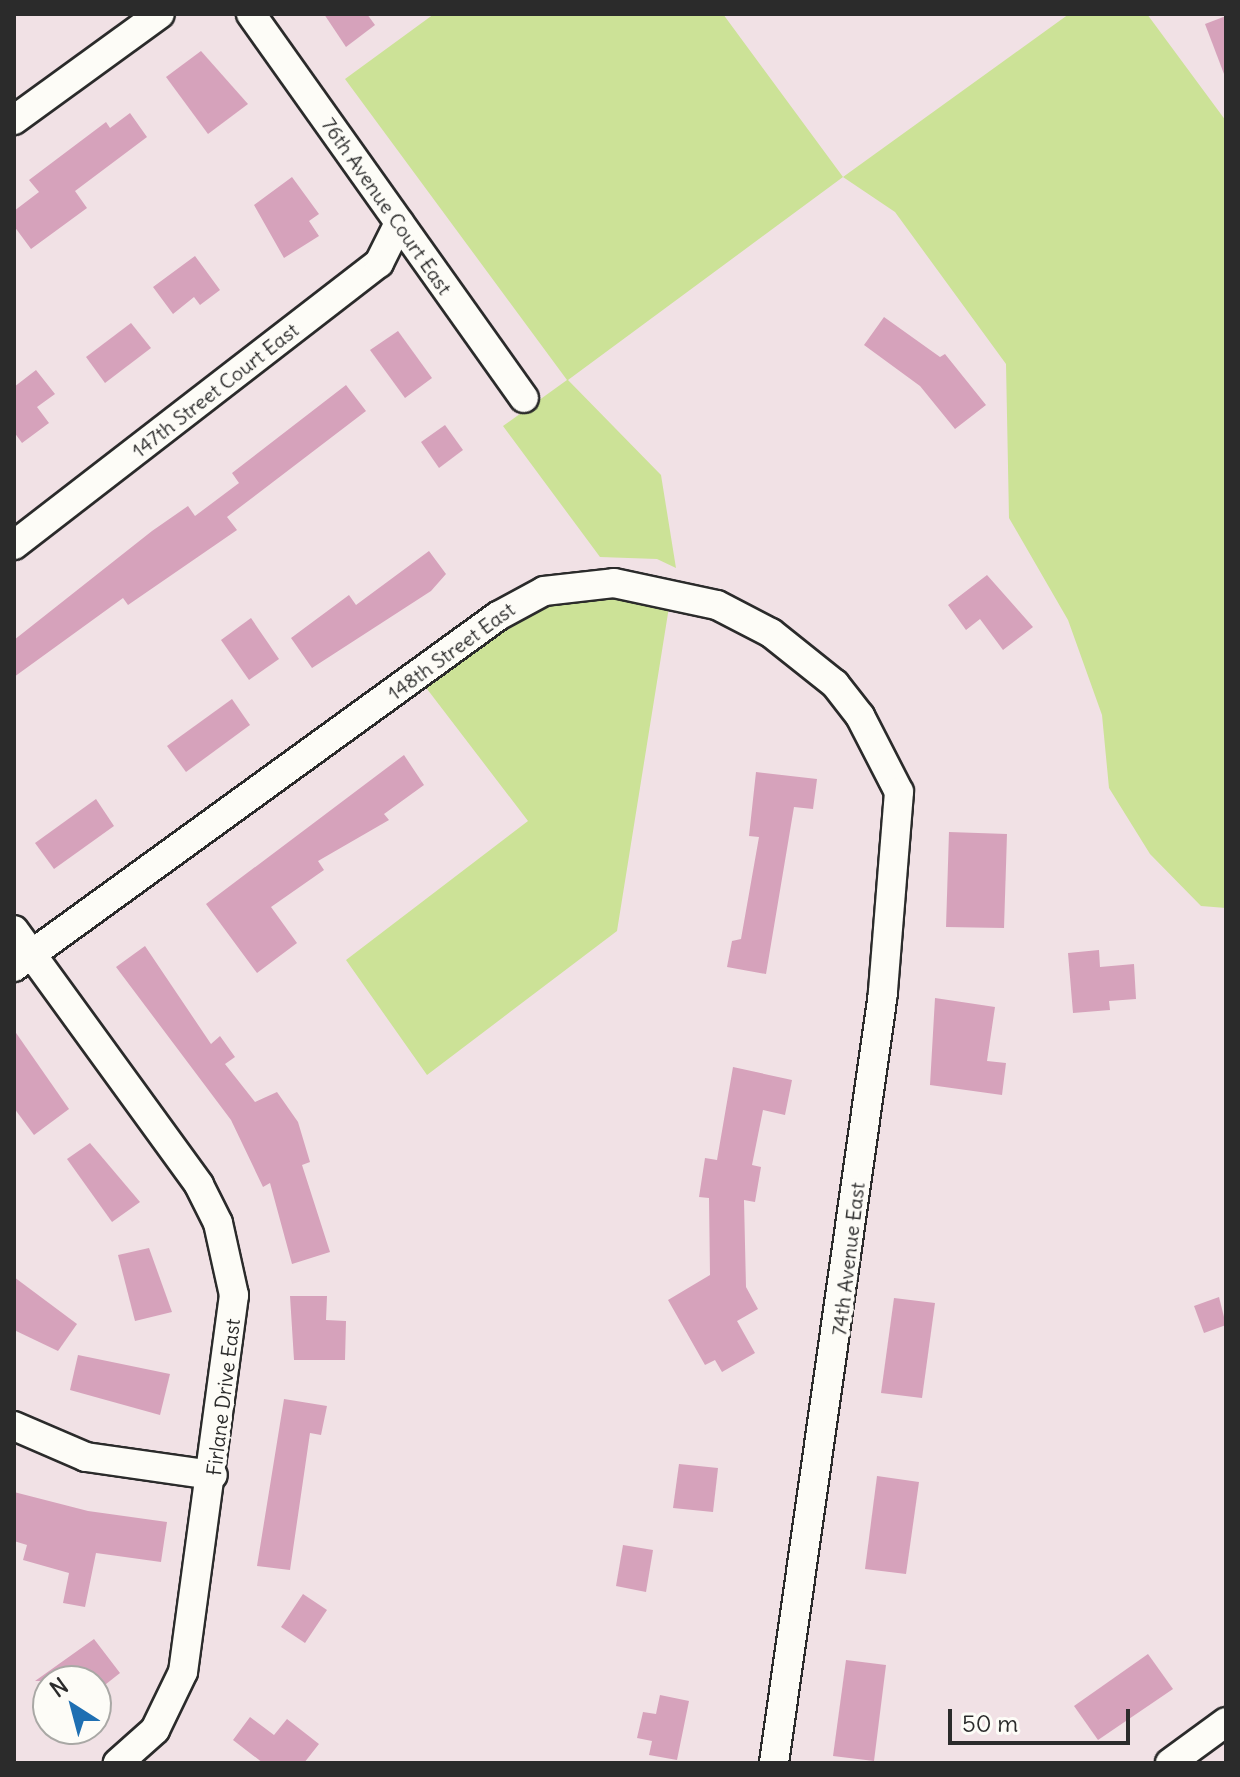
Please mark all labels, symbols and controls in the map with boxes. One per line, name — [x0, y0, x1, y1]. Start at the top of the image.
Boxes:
street label: 76th Avenue Court East — [317, 113, 457, 299]
street label: 147th Street Court East — [127, 318, 303, 462]
street label: 148th Street East — [383, 597, 519, 705]
street label: 74th Avenue East — [827, 1181, 869, 1337]
street label: Firlane Drive East — [201, 1317, 245, 1477]
north arrow — [32, 1665, 112, 1745]
text: N — [45, 1671, 73, 1703]
scale bar — [952, 1693, 1134, 1743]
text: 50 m — [962, 1708, 1018, 1738]

